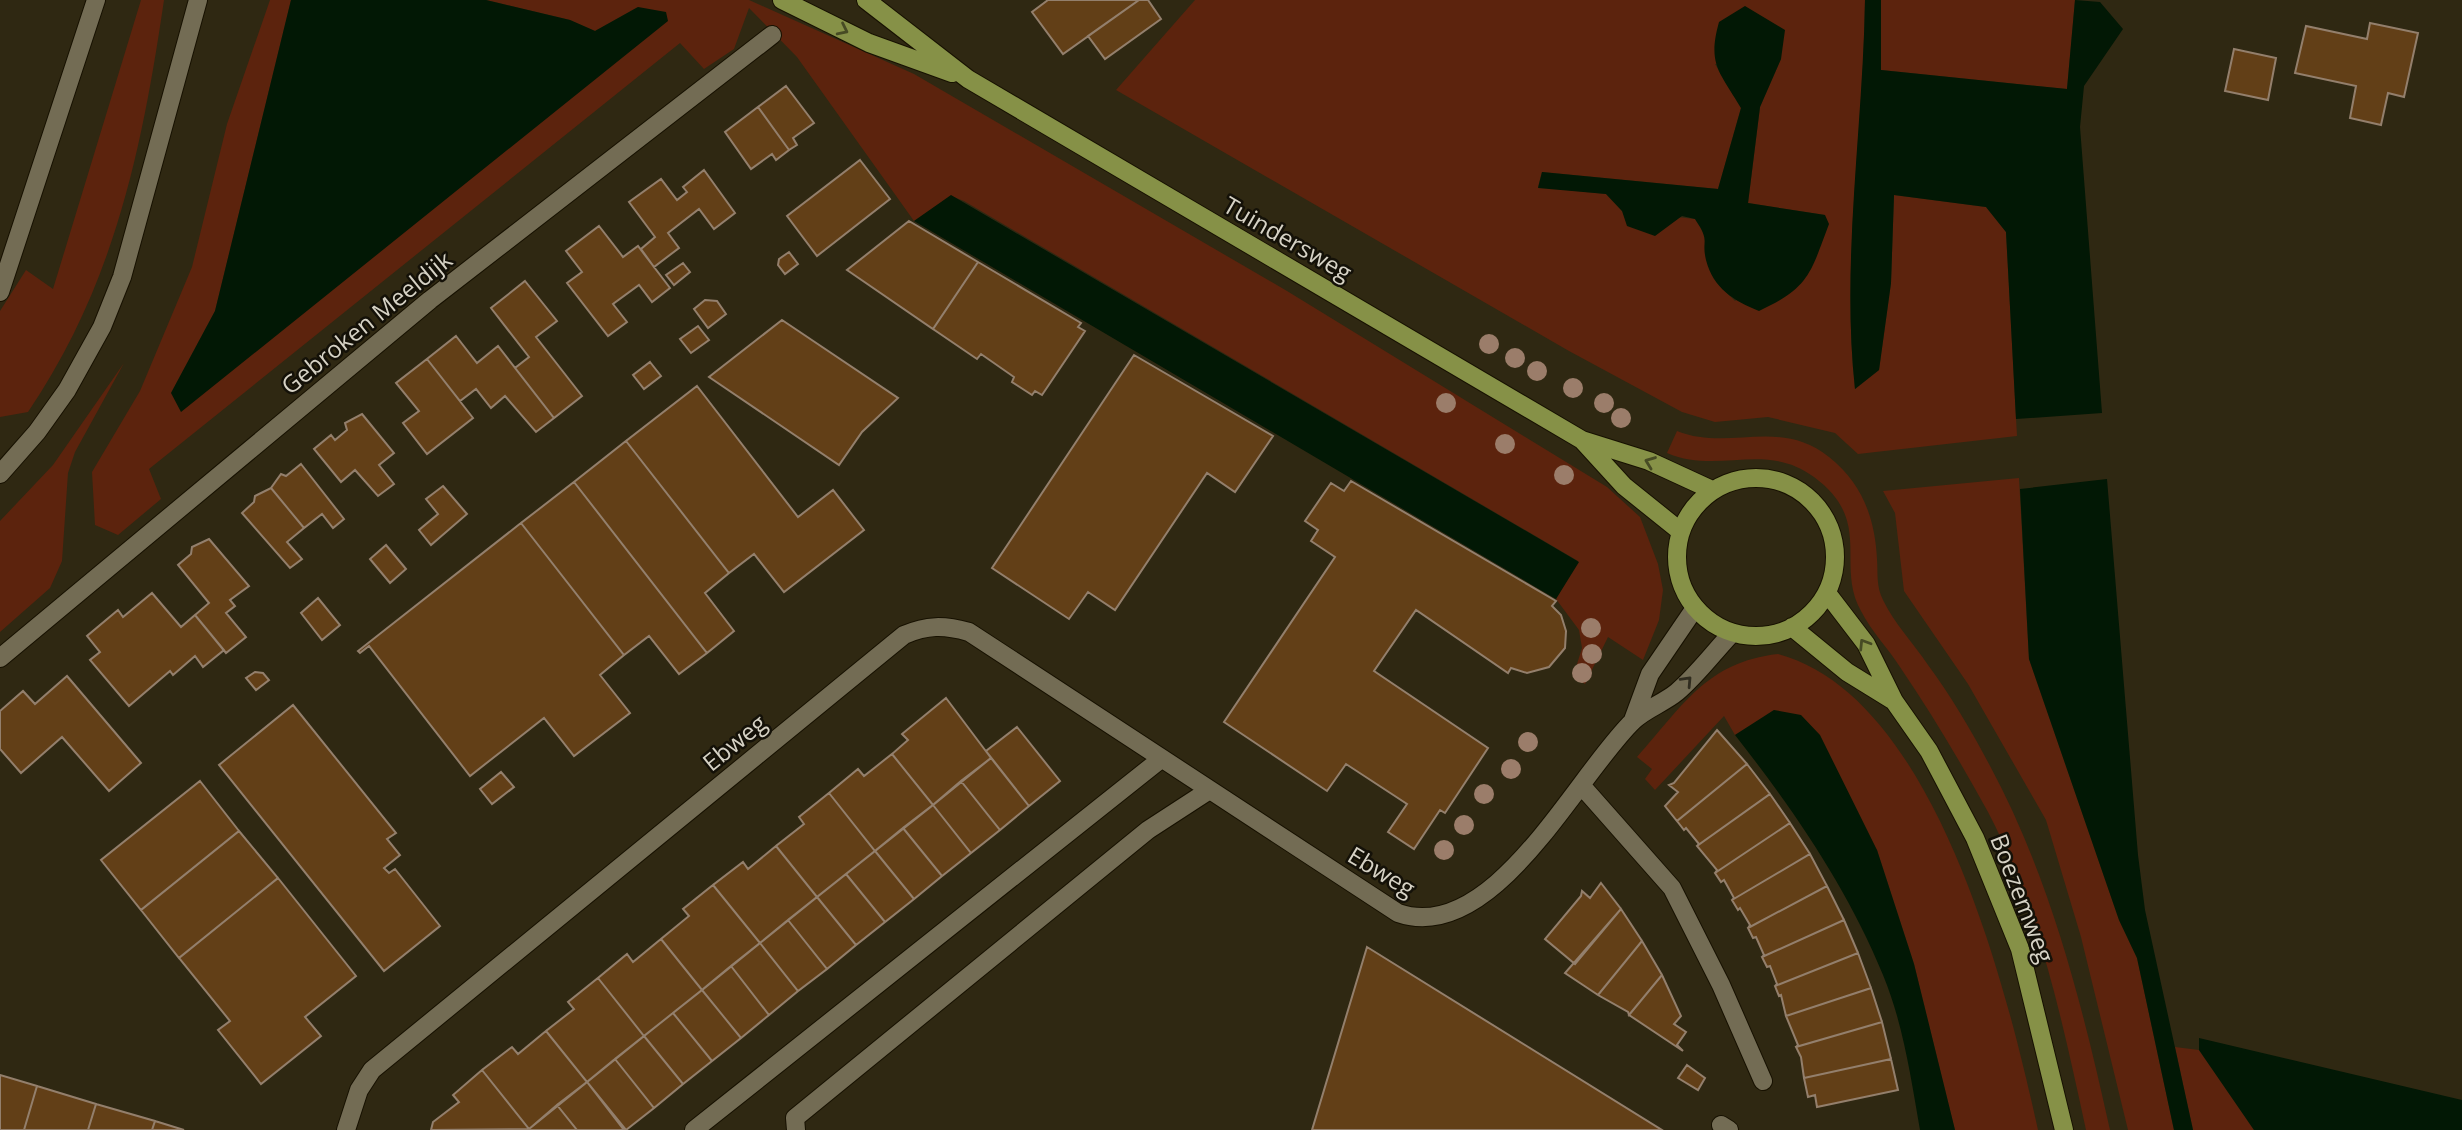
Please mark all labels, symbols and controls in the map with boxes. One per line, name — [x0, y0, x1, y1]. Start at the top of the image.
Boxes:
one-way arrow — [836, 22, 848, 36]
street label: Tuindersweg — [1218, 188, 1358, 288]
street label: Gebroken Meeldijk — [274, 243, 459, 401]
one-way arrow — [1644, 457, 1656, 471]
one-way arrow — [1860, 639, 1873, 652]
one-way arrow — [1679, 676, 1691, 689]
street label: Ebweg — [695, 706, 773, 778]
street label: Boezemweg — [1983, 829, 2063, 967]
street label: Ebweg — [1342, 838, 1422, 904]

